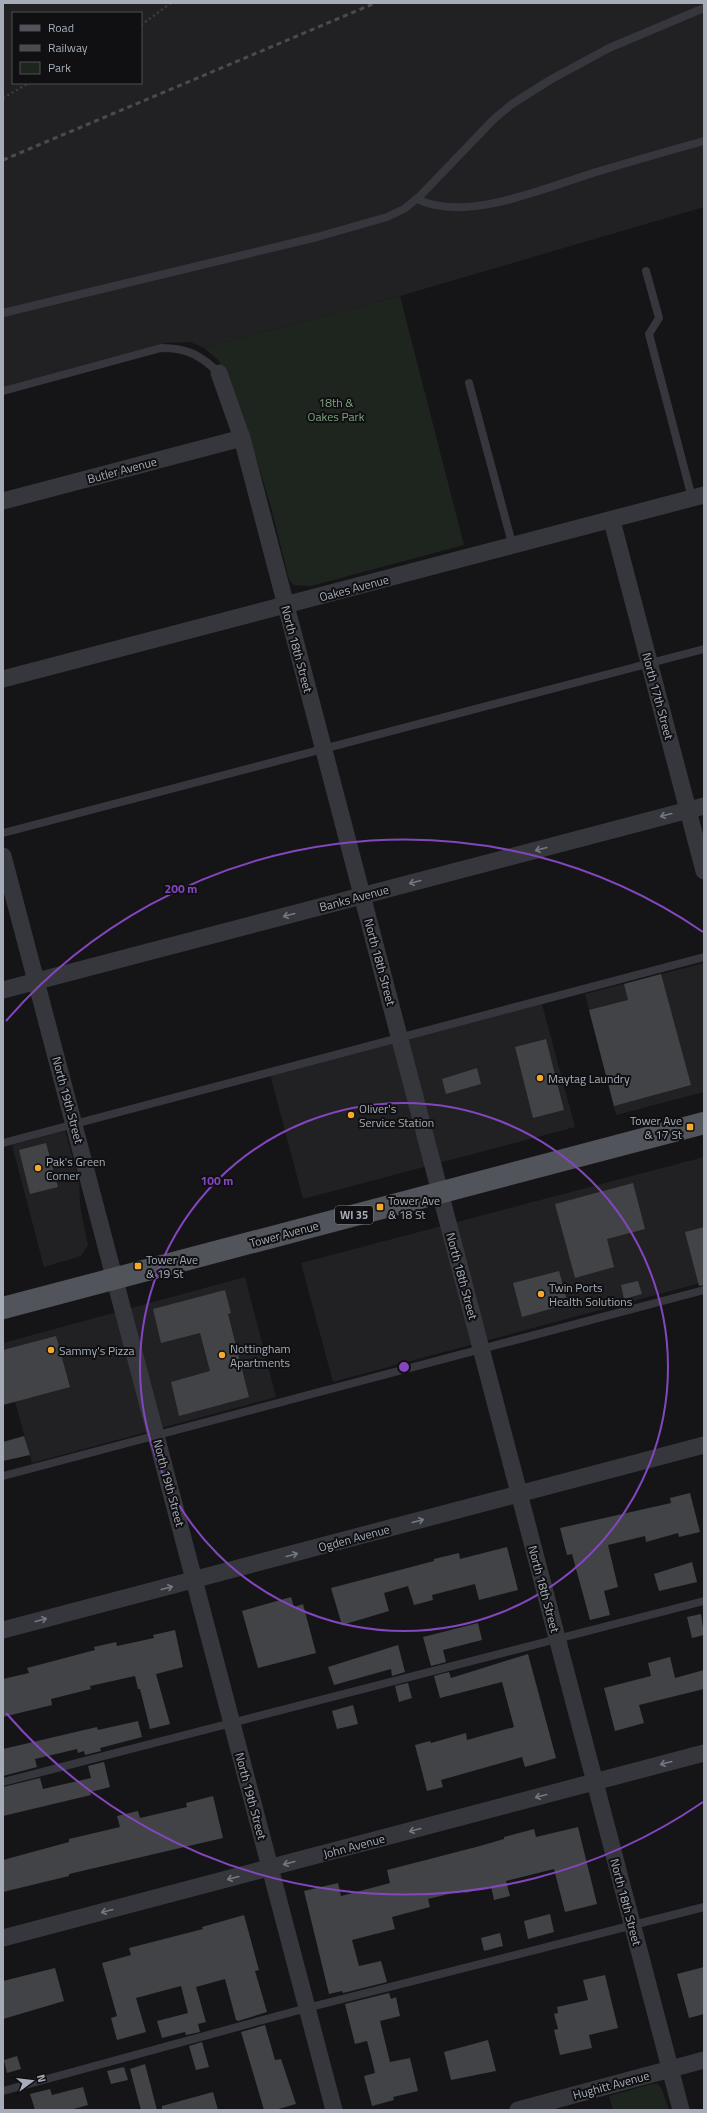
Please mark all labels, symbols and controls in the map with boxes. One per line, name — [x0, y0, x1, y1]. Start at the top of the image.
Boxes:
legend — [12, 12, 142, 84]
text: Road — [48, 18, 74, 37]
text: Railway — [48, 38, 88, 57]
text: Park — [48, 58, 71, 77]
park label: 18th & Oakes Park — [308, 393, 365, 426]
street label: Butler Avenue — [85, 452, 159, 488]
street label: Oakes Avenue — [317, 570, 391, 606]
street label: North 18th Street — [276, 603, 318, 695]
street label: North 17th Street — [637, 650, 679, 742]
one-way arrow — [660, 812, 673, 820]
one-way arrow — [534, 845, 547, 853]
one-way arrow — [409, 878, 422, 886]
text: 200 m — [165, 879, 197, 898]
street label: Banks Avenue — [317, 880, 391, 916]
one-way arrow — [283, 911, 296, 919]
street label: North 18th Street — [359, 916, 401, 1008]
street label: North 19th Street — [47, 1054, 89, 1146]
place label: Maytag Laundry — [548, 1069, 630, 1088]
marker: Maytag Laundry — [535, 1073, 545, 1083]
place label: Oliver's Service Station — [359, 1099, 434, 1132]
marker: Oliver's Service Station — [346, 1110, 356, 1120]
place label: Tower Ave & 17 St — [630, 1111, 683, 1144]
marker: Tower Ave & 17 St — [685, 1122, 695, 1132]
place label: Pak's Green Corner — [46, 1152, 105, 1185]
marker: Pak's Green Corner — [33, 1163, 43, 1173]
text: 100 m — [201, 1171, 233, 1190]
place label: Tower Ave & 18 St — [388, 1191, 440, 1224]
marker: Tower Ave & 18 St — [375, 1202, 385, 1212]
road number: WI 35 — [335, 1206, 373, 1224]
street label: Tower Avenue — [247, 1216, 321, 1252]
street label: North 18th Street — [441, 1230, 483, 1322]
place label: Tower Ave & 19 St — [146, 1250, 198, 1283]
marker: Tower Ave & 19 St — [133, 1261, 143, 1271]
place label: Twin Ports Health Solutions — [549, 1278, 633, 1311]
marker: Twin Ports Health Solutions — [536, 1289, 546, 1299]
place label: Nottingham Apartments — [230, 1339, 291, 1372]
place label: Sammy's Pizza — [59, 1341, 135, 1360]
marker: Sammy's Pizza — [46, 1345, 56, 1355]
marker: Nottingham Apartments — [217, 1350, 227, 1360]
centre of rings — [397, 1360, 411, 1374]
street label: North 19th Street — [148, 1437, 190, 1529]
one-way arrow — [411, 1517, 424, 1524]
street label: Ogden Avenue — [316, 1519, 392, 1557]
street label: North 18th Street — [523, 1543, 565, 1635]
one-way arrow — [285, 1550, 298, 1558]
one-way arrow — [160, 1584, 173, 1591]
one-way arrow — [34, 1616, 47, 1624]
street label: North 19th Street — [230, 1750, 272, 1842]
one-way arrow — [660, 1760, 673, 1767]
one-way arrow — [534, 1793, 547, 1800]
one-way arrow — [409, 1827, 422, 1834]
street label: John Avenue — [321, 1829, 387, 1863]
street label: North 18th Street — [605, 1856, 647, 1948]
one-way arrow — [283, 1860, 296, 1867]
one-way arrow — [226, 1875, 239, 1883]
one-way arrow — [101, 1908, 114, 1915]
north arrow — [12, 2061, 52, 2101]
street label: Hughitt Avenue — [571, 2066, 651, 2104]
text: N — [33, 2073, 50, 2084]

